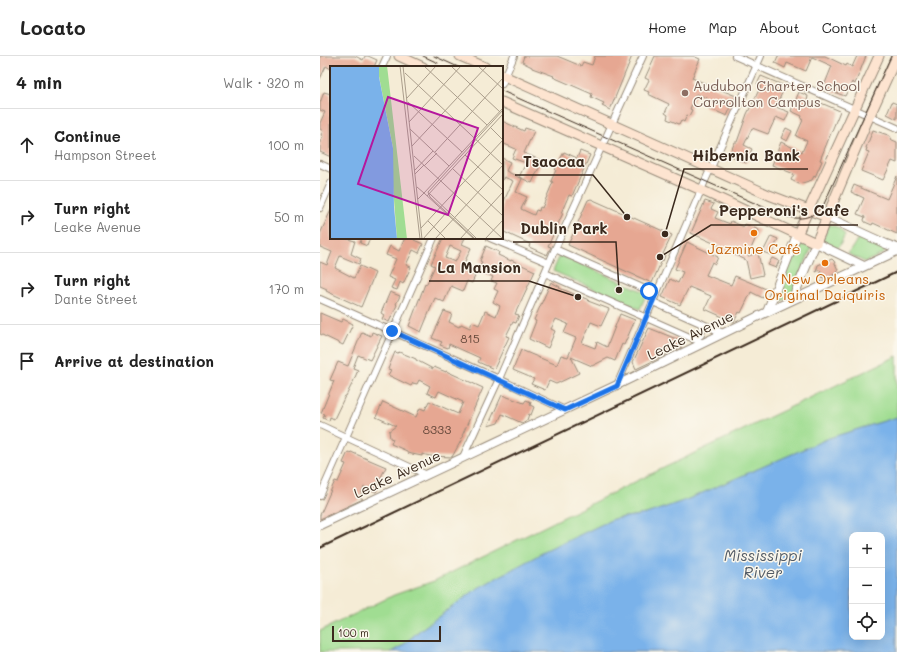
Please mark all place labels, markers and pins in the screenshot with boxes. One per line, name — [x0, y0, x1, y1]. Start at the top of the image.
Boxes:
place label: Audubon Charter School Carrollton Campus — [693, 76, 860, 111]
marker: Audubon Charter School Carrollton Campus — [680, 88, 690, 98]
callout: Hibernia Bank — [684, 142, 808, 169]
callout: Tsaocaa — [515, 148, 593, 175]
callout: Pepperoni's Cafe — [711, 198, 858, 225]
callout: Dublin Park — [513, 215, 616, 242]
marker: Jazmine Café — [749, 228, 759, 238]
place label: Jazmine Café — [708, 239, 800, 258]
callout: La Mansion — [429, 254, 529, 281]
marker: New Orleans Original Daiquiris — [820, 258, 830, 268]
place label: New Orleans Original Daiquiris — [765, 269, 885, 304]

